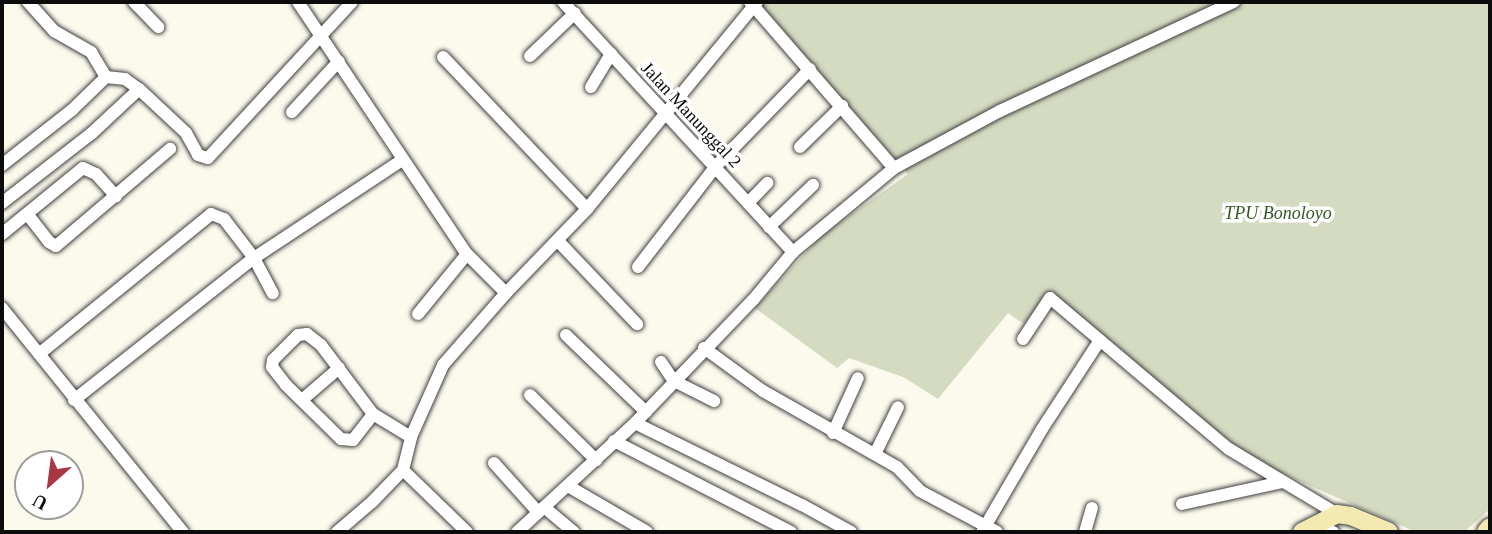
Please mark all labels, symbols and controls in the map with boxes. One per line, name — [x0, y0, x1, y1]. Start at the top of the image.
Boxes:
street label: Jalan Manunggal 2 — [636, 58, 746, 172]
park label: TPU Bonoloyo — [1224, 202, 1332, 224]
north arrow — [14, 450, 84, 520]
text: U — [29, 490, 51, 515]

